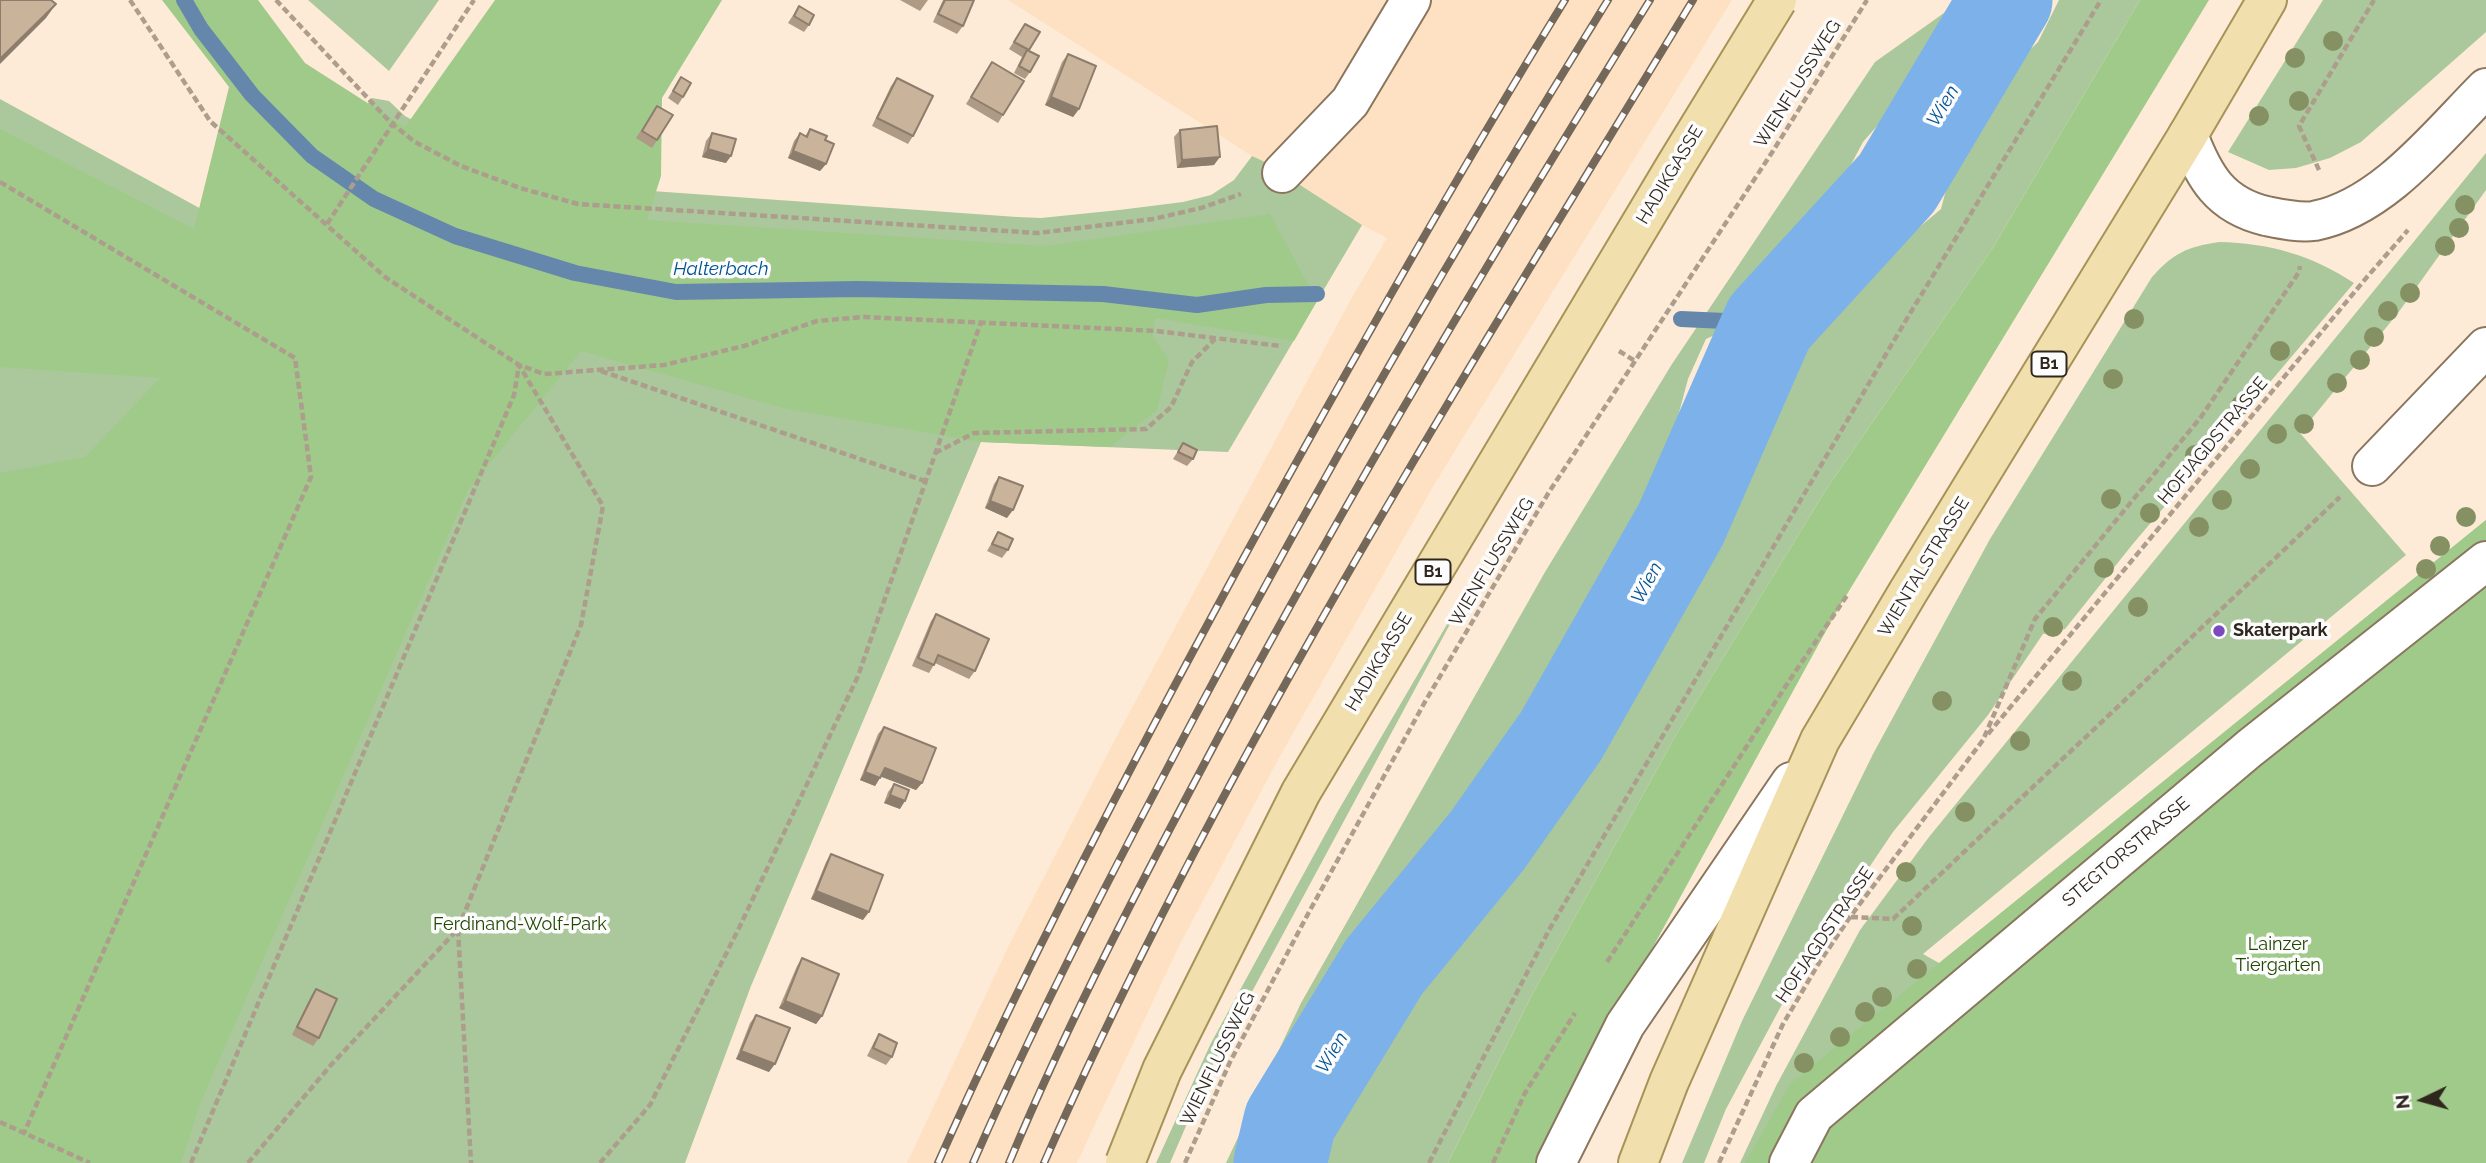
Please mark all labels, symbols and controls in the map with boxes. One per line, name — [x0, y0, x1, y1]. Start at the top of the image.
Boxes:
street label: WIENFLUSSWEG — [1750, 16, 1846, 152]
water label: Wien — [1922, 81, 1964, 131]
street label: HADIKGASSE — [1632, 122, 1708, 228]
water label: Halterbach — [673, 258, 769, 280]
road number: B1 — [2032, 352, 2066, 376]
street label: HOFJAGDSTRASSE — [2154, 373, 2272, 509]
street label: WIENTALSTRASSE — [1874, 493, 1974, 641]
street label: WIENFLUSSWEG — [1445, 494, 1539, 630]
water label: Wien — [1626, 558, 1668, 608]
road number: B1 — [1416, 559, 1450, 584]
street label: HADIKGASSE — [1341, 609, 1417, 715]
place label: Skaterpark — [2233, 620, 2327, 642]
marker: Skaterpark — [2211, 623, 2227, 639]
street label: STEGTORSTRASSE — [2058, 792, 2194, 912]
street label: HOFJAGDSTRASSE — [1772, 863, 1878, 1007]
park label: Ferdinand-Wolf-Park — [433, 914, 607, 936]
park label: Lainzer Tiergarten — [2235, 934, 2321, 976]
street label: WIENFLUSSWEG — [1176, 989, 1260, 1129]
water label: Wien — [1311, 1028, 1353, 1078]
north arrow — [2388, 1065, 2458, 1135]
text: N — [2390, 1094, 2414, 1110]

